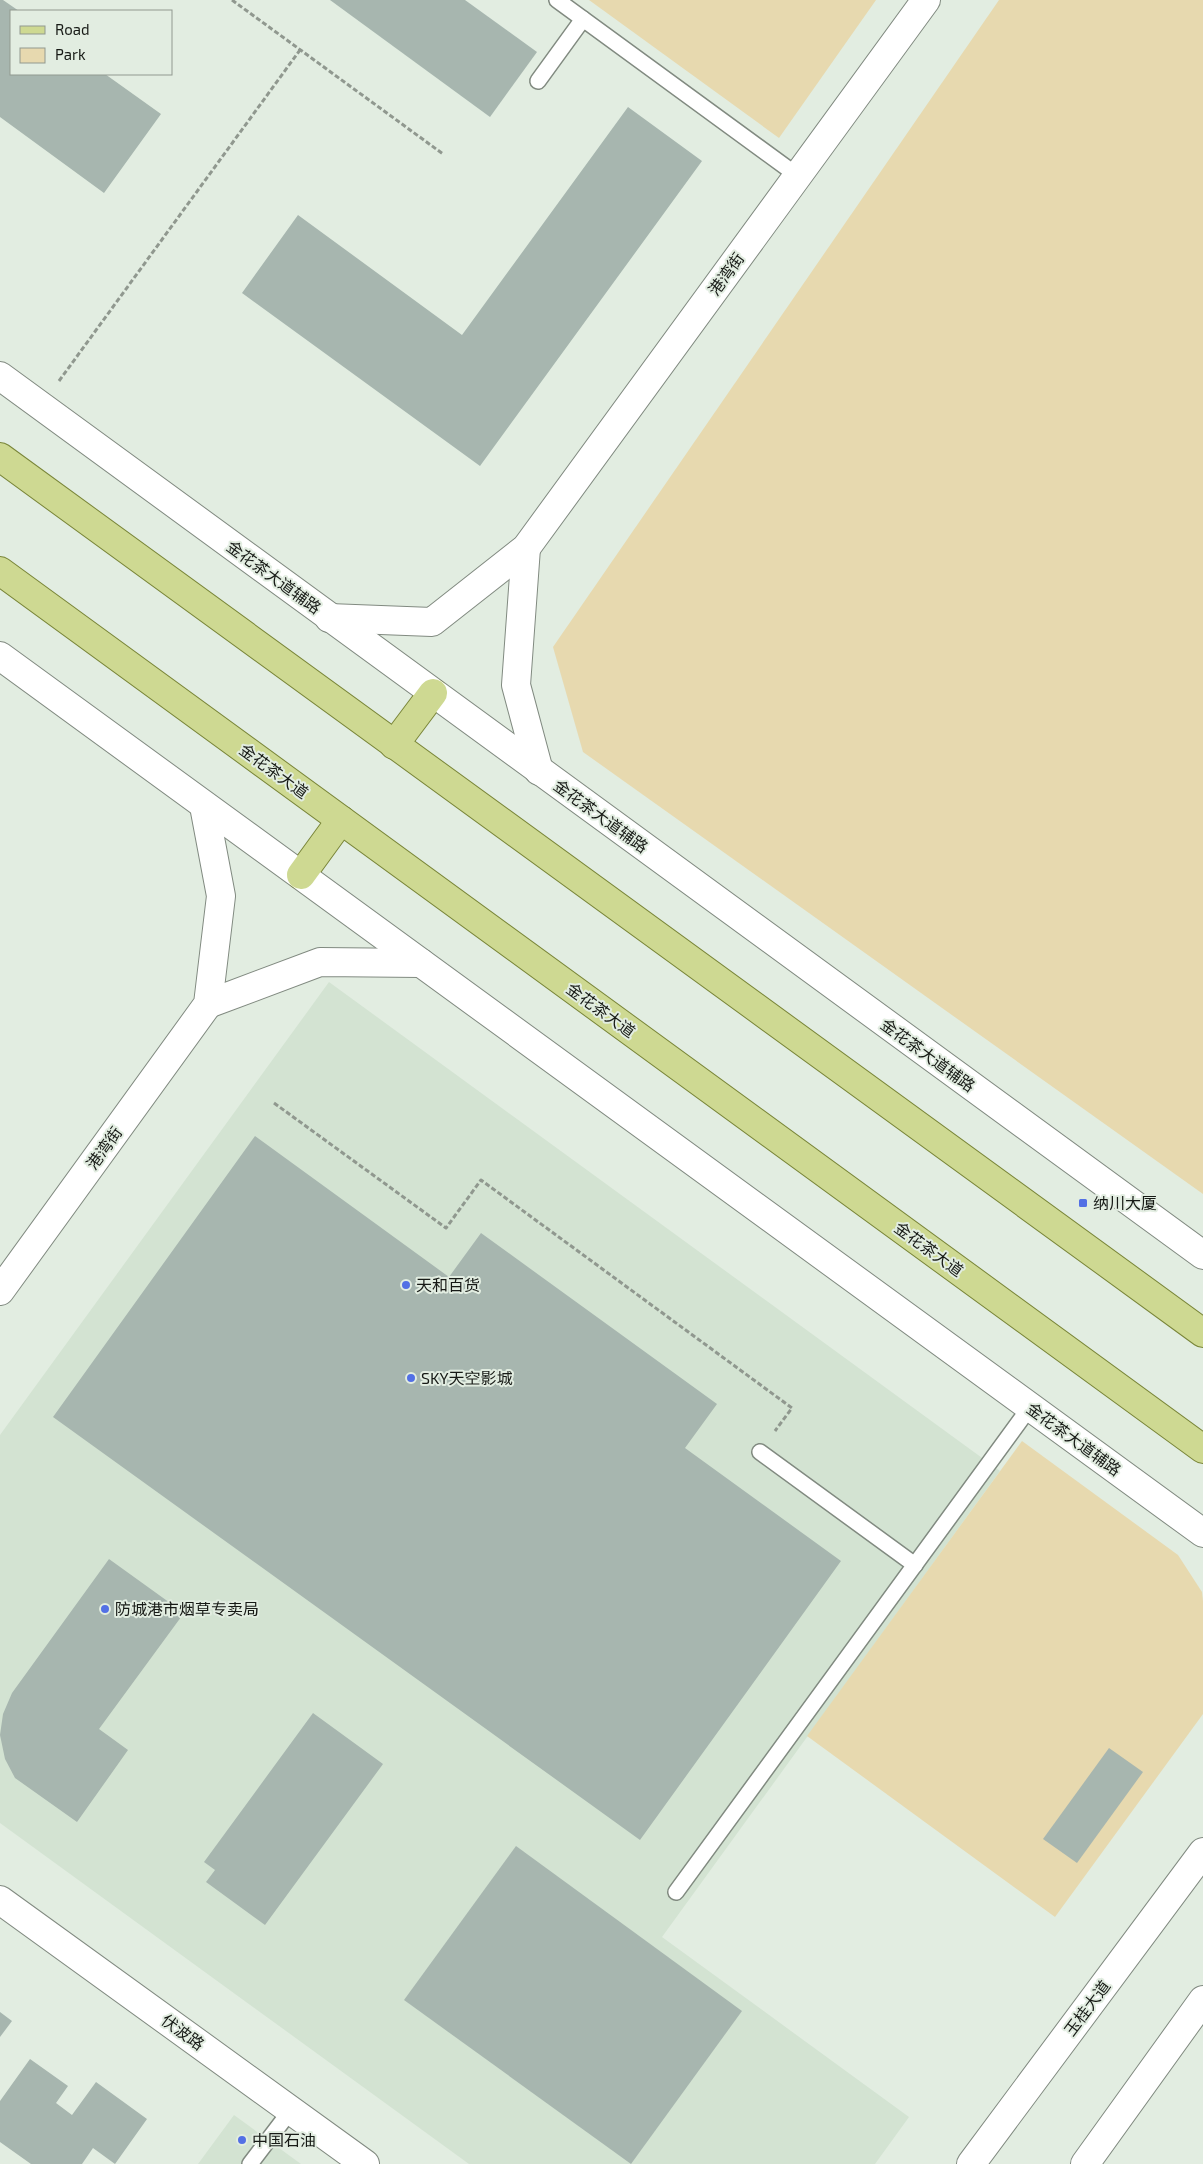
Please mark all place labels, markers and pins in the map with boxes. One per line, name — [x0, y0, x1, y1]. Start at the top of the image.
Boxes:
place label: 纳川大厦 — [1093, 1193, 1157, 1212]
marker: 纳川大厦 — [1077, 1197, 1089, 1209]
place label: 天和百货 — [416, 1275, 480, 1294]
marker: 天和百货 — [400, 1279, 412, 1291]
place label: SKY天空影城 — [421, 1368, 513, 1387]
marker: SKY天空影城 — [405, 1372, 417, 1384]
place label: 防城港市烟草专卖局 — [115, 1599, 259, 1618]
marker: 防城港市烟草专卖局 — [99, 1603, 111, 1615]
place label: 中国石油 — [252, 2130, 316, 2149]
marker: 中国石油 — [236, 2134, 248, 2146]

